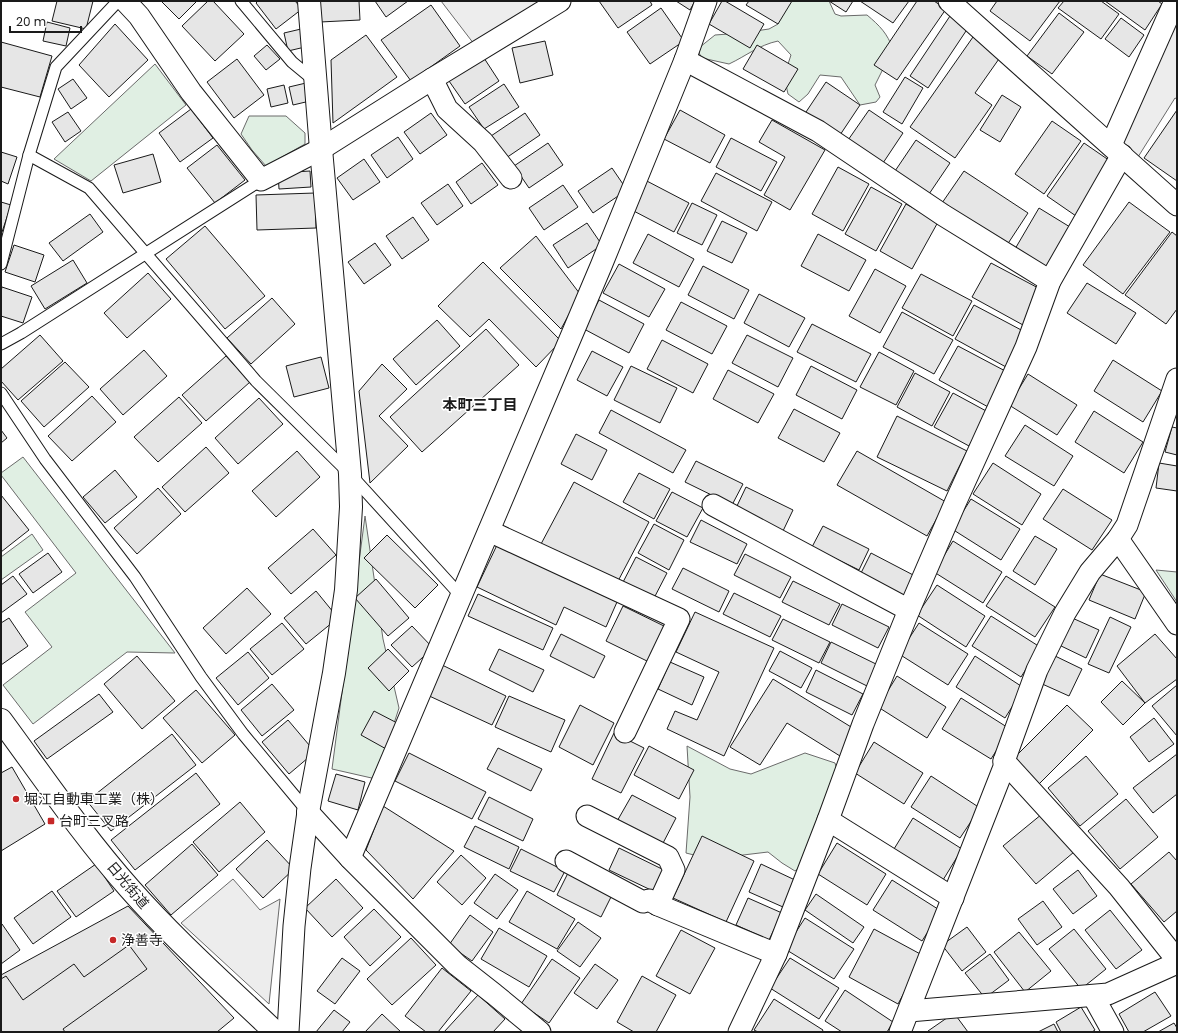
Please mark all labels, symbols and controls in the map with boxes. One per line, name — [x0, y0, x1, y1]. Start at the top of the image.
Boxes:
scale bar — [10, 8, 81, 34]
text: 20 m — [16, 13, 46, 30]
district label: 本町三丁目 — [442, 394, 518, 415]
place label: 堀江自動車工業（株） — [24, 789, 164, 809]
marker: 堀江自動車工業（株） — [11, 794, 21, 804]
place label: 台町三叉路 — [59, 811, 129, 831]
marker: 台町三叉路 — [46, 816, 56, 826]
street label: 日光街道 — [102, 857, 154, 913]
place label: 浄善寺 — [121, 930, 163, 950]
marker: 浄善寺 — [108, 935, 118, 945]

